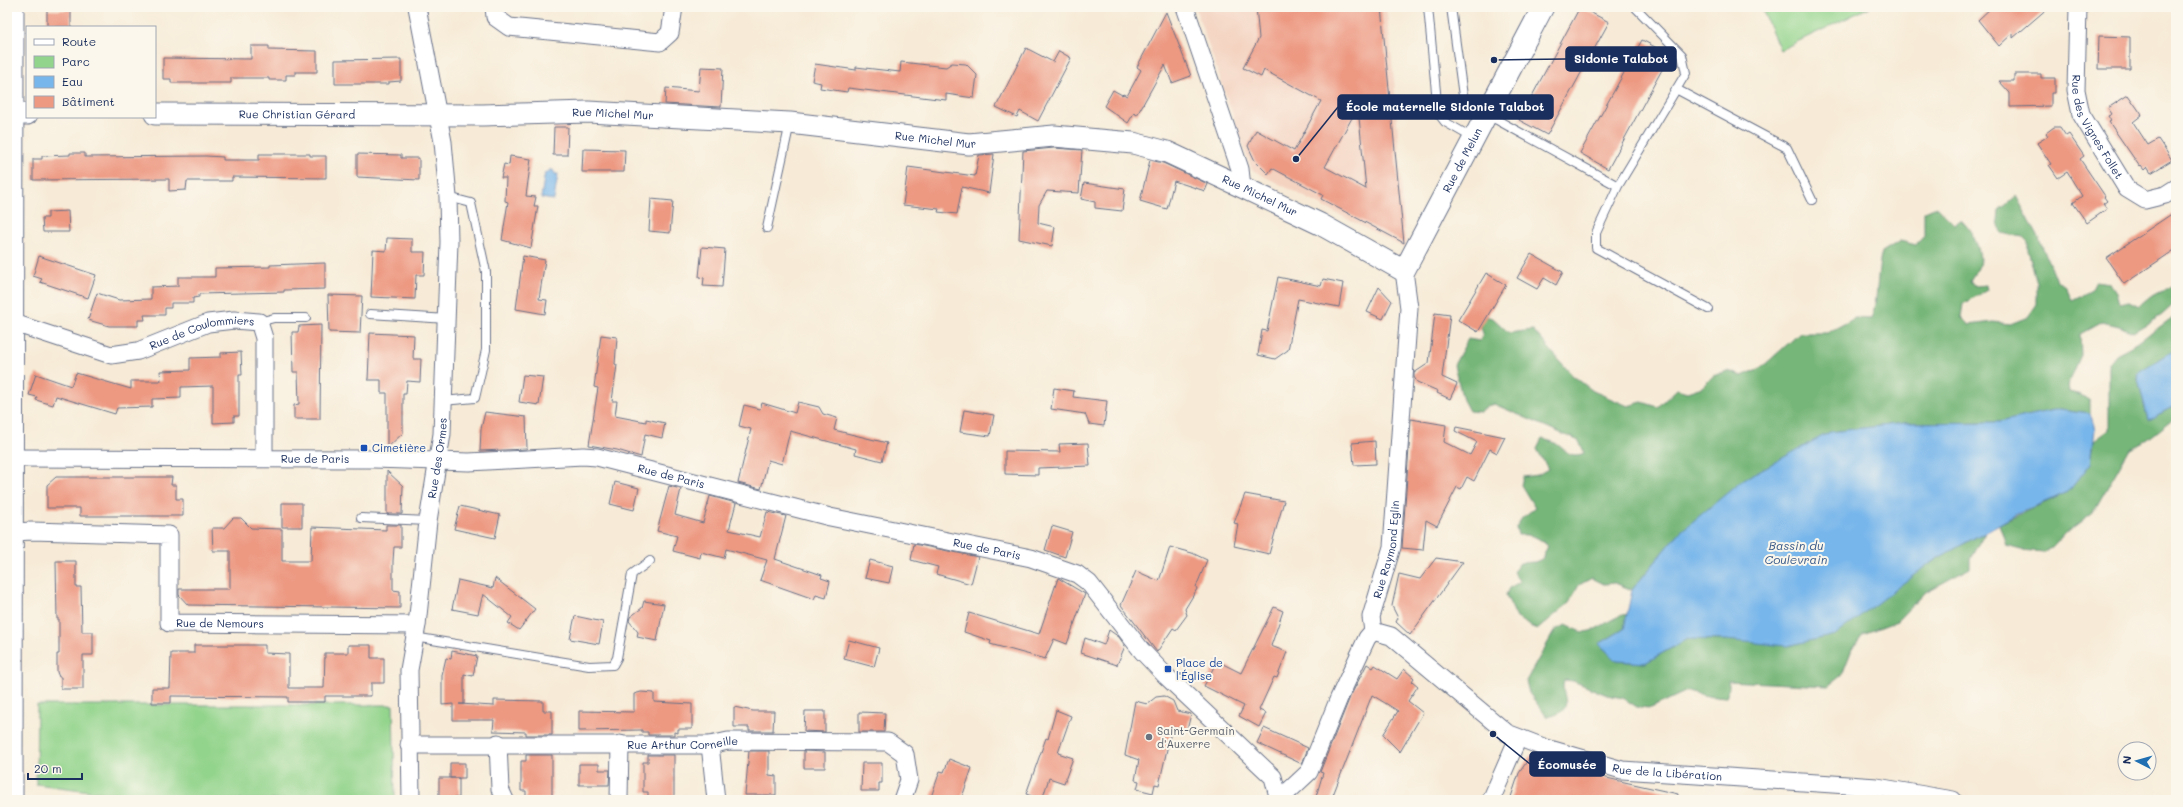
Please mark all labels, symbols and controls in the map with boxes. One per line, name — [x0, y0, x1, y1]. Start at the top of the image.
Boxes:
legend — [26, 26, 156, 118]
text: Route — [62, 33, 96, 49]
callout: Sidonie Talabot — [1566, 47, 1676, 71]
text: Sidonie Talabot — [1574, 50, 1668, 66]
text: Parc — [62, 53, 90, 69]
text: Eau — [62, 73, 83, 89]
street label: Rue des Vignes Follet — [2069, 74, 2127, 182]
text: Bâtiment — [62, 93, 115, 109]
callout: École maternelle Sidonie Talabot — [1338, 95, 1553, 119]
text: École maternelle Sidonie Talabot — [1346, 98, 1544, 114]
street label: Rue Michel Mur — [572, 104, 654, 123]
street label: Rue Christian Gérard — [239, 106, 355, 122]
street label: Rue de Melun — [1439, 125, 1485, 195]
street label: Rue Michel Mur — [894, 127, 977, 151]
street label: Rue Michel Mur — [1220, 171, 1300, 219]
street label: Rue de Coulommiers — [147, 312, 255, 353]
street label: Rue des Ormes — [424, 417, 450, 499]
place label: Cimetière — [372, 440, 426, 455]
marker: Cimetière — [359, 443, 369, 453]
street label: Rue de Paris — [281, 451, 349, 466]
street label: Rue de Paris — [636, 460, 707, 491]
street label: Rue Raymond Eglin — [1369, 500, 1402, 600]
street label: Rue de Paris — [952, 534, 1022, 563]
water label: Bassin du Coulevrain — [1765, 537, 1828, 567]
street label: Rue de Nemours — [176, 615, 264, 631]
place label: Place de l'Église — [1176, 655, 1223, 683]
marker: Place de l'Église — [1163, 664, 1173, 674]
place label: Saint-Germain d'Auxerre — [1157, 723, 1235, 751]
marker: Saint-Germain d'Auxerre — [1144, 732, 1154, 742]
street label: Rue Arthur Corneille — [627, 733, 738, 752]
north arrow — [2117, 741, 2157, 781]
callout: Écomusée — [1530, 752, 1605, 776]
scale bar — [28, 755, 82, 781]
text: N — [2119, 755, 2134, 765]
text: Écomusée — [1538, 756, 1596, 772]
text: 20 m — [34, 760, 62, 776]
street label: Rue de la Libération — [1611, 760, 1723, 784]

